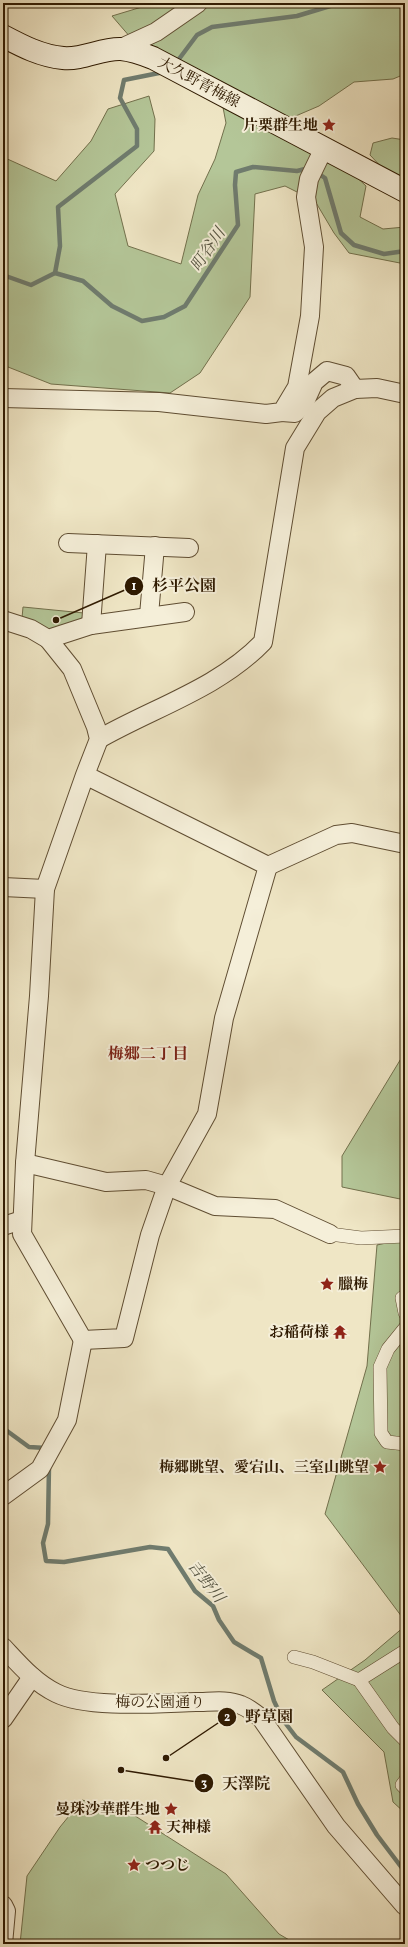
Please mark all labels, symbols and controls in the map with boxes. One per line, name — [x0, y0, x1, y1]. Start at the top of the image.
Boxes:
street label: 大久野青梅線 — [154, 53, 243, 114]
place label: 片栗群生地 — [243, 116, 318, 137]
place icon: 片栗群生地 — [321, 117, 337, 133]
water label: 町谷川 — [186, 222, 232, 276]
callout: 杉平公園 — [124, 572, 224, 600]
text: 杉平公園 — [152, 576, 216, 598]
text: 1 — [132, 579, 137, 595]
district label: 梅郷二丁目 — [108, 1044, 188, 1066]
place label: 臘梅 — [338, 1275, 368, 1296]
place icon: 臘梅 — [319, 1276, 335, 1292]
place label: お稲荷様 — [269, 1323, 329, 1344]
temple icon: お稲荷様 — [332, 1324, 348, 1340]
place label: 梅郷眺望、愛宕山、三室山眺望 — [159, 1458, 369, 1479]
place icon: 梅郷眺望、愛宕山、三室山眺望 — [372, 1459, 388, 1475]
water label: 吉野川 — [182, 1557, 230, 1609]
street label: 梅の公園通り — [115, 1693, 205, 1714]
callout: 野草園 — [217, 1703, 301, 1731]
text: 野草園 — [245, 1707, 293, 1729]
text: 2 — [224, 1710, 230, 1726]
callout: 天澤院 — [194, 1769, 278, 1797]
text: 天澤院 — [222, 1774, 270, 1796]
text: 3 — [201, 1776, 207, 1792]
place label: 曼珠沙華群生地 — [55, 1800, 160, 1821]
place icon: 曼珠沙華群生地 — [163, 1801, 179, 1817]
place label: 天神様 — [166, 1818, 211, 1839]
temple icon: 天神様 — [147, 1819, 163, 1835]
place label: つつじ — [145, 1856, 190, 1877]
place icon: つつじ — [126, 1857, 142, 1873]

